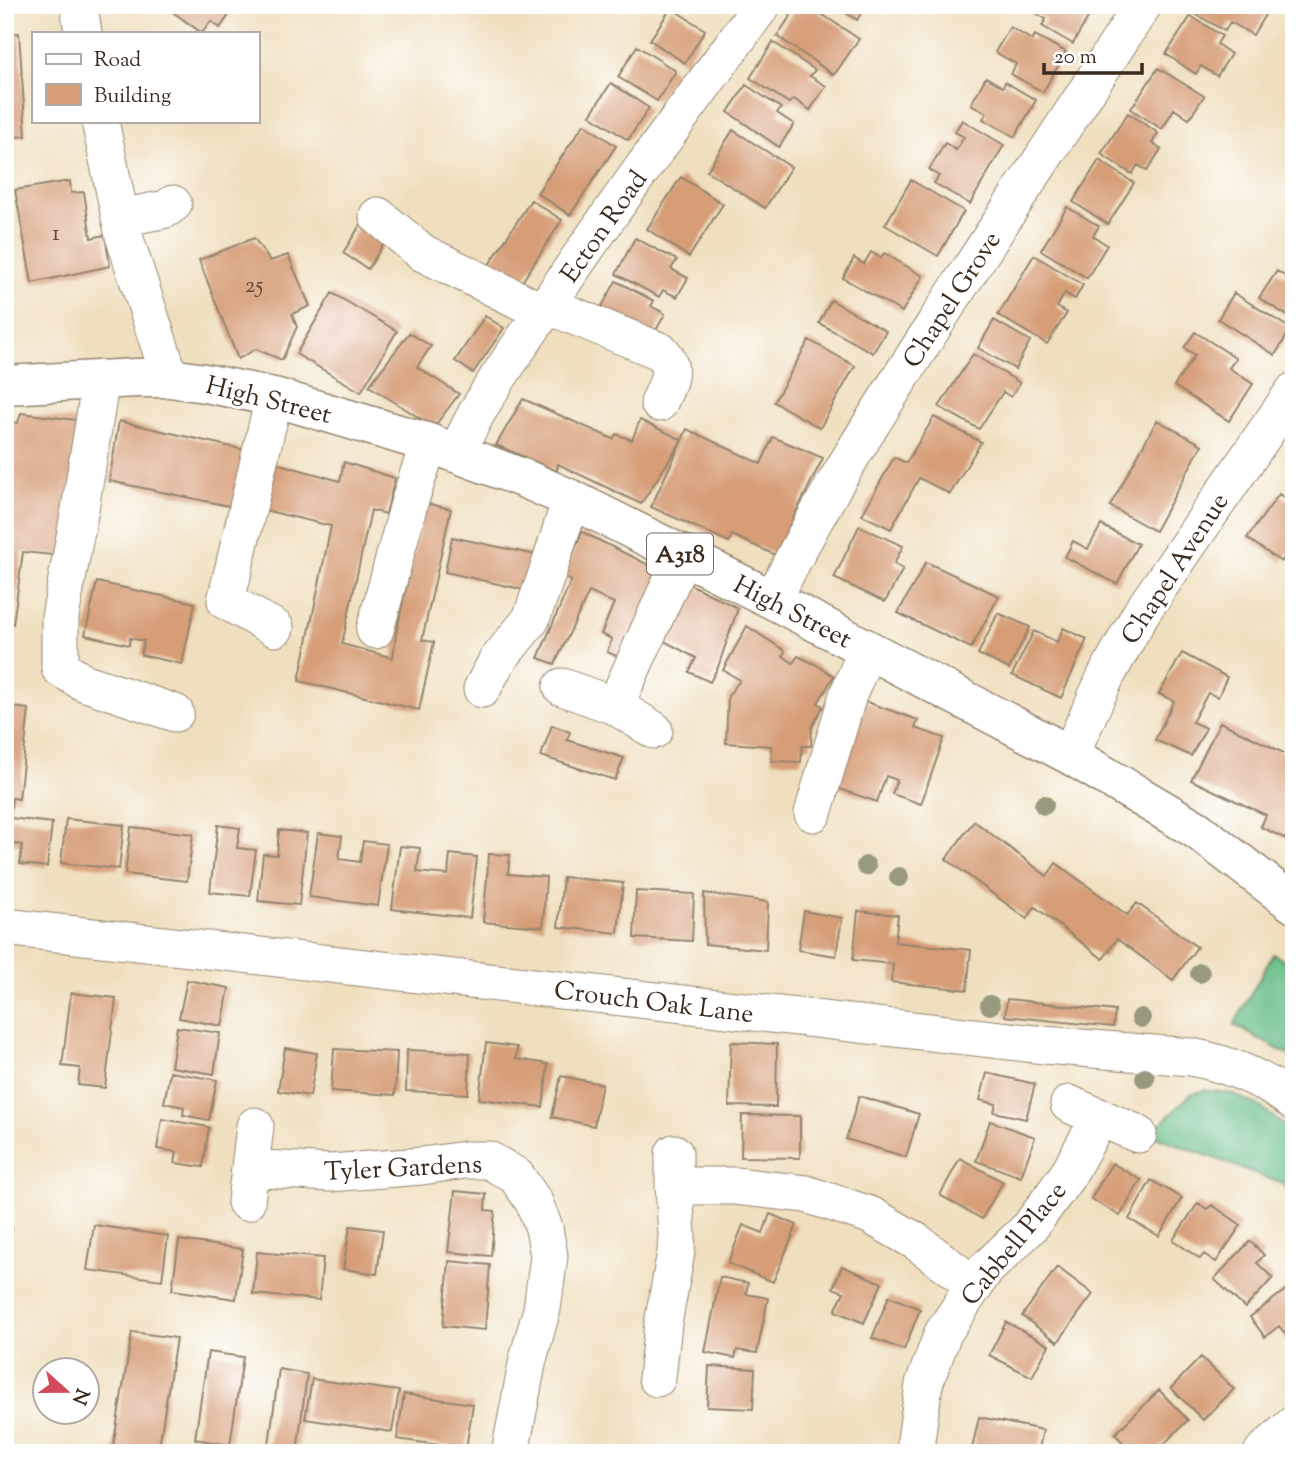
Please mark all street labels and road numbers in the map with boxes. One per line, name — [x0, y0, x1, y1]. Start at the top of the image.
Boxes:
street label: Ecton Road — [553, 163, 658, 291]
street label: Chapel Grove — [895, 225, 1011, 376]
street label: High Street — [202, 368, 335, 435]
street label: Chapel Avenue — [1113, 486, 1239, 652]
road number: A318 — [647, 534, 713, 574]
street label: High Street — [726, 568, 858, 659]
street label: Crouch Oak Lane — [552, 973, 756, 1034]
street label: Tyler Gardens — [323, 1147, 483, 1192]
street label: Cabbell Place — [953, 1175, 1077, 1314]

